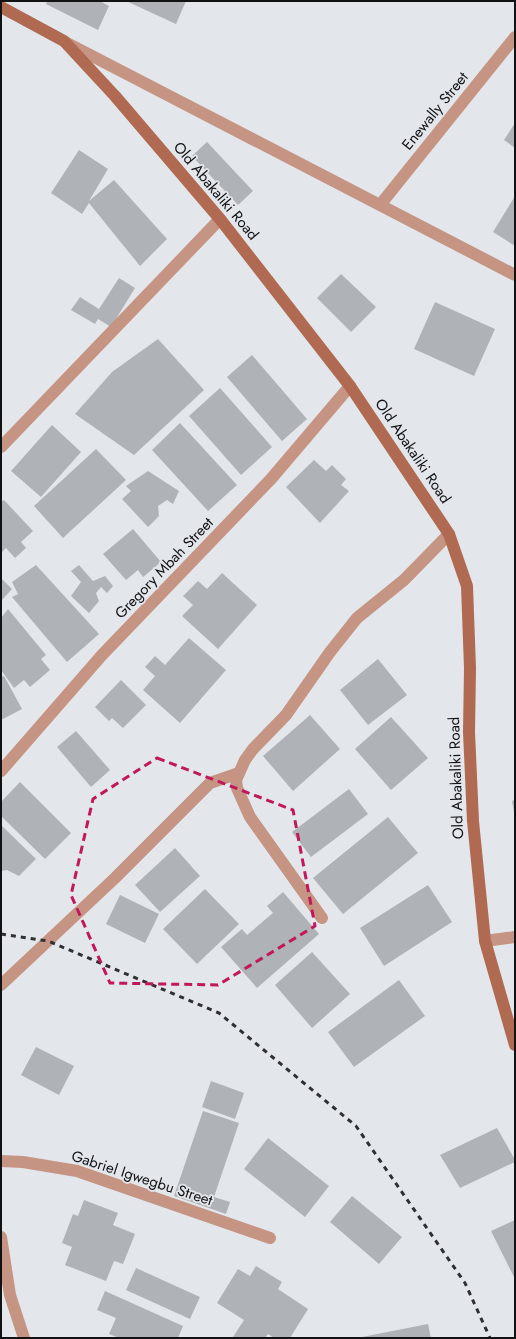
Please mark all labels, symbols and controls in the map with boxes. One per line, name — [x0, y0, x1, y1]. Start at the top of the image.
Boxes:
street label: Enewally Street — [397, 67, 474, 155]
street label: Old Abakaliki Road — [168, 137, 264, 245]
street label: Old Abakaliki Road — [370, 394, 456, 508]
street label: Gregory Mbah Street — [110, 512, 219, 624]
street label: Old Abakaliki Road — [443, 716, 469, 840]
street label: Gabriel Igwegbu Street — [69, 1145, 216, 1211]

